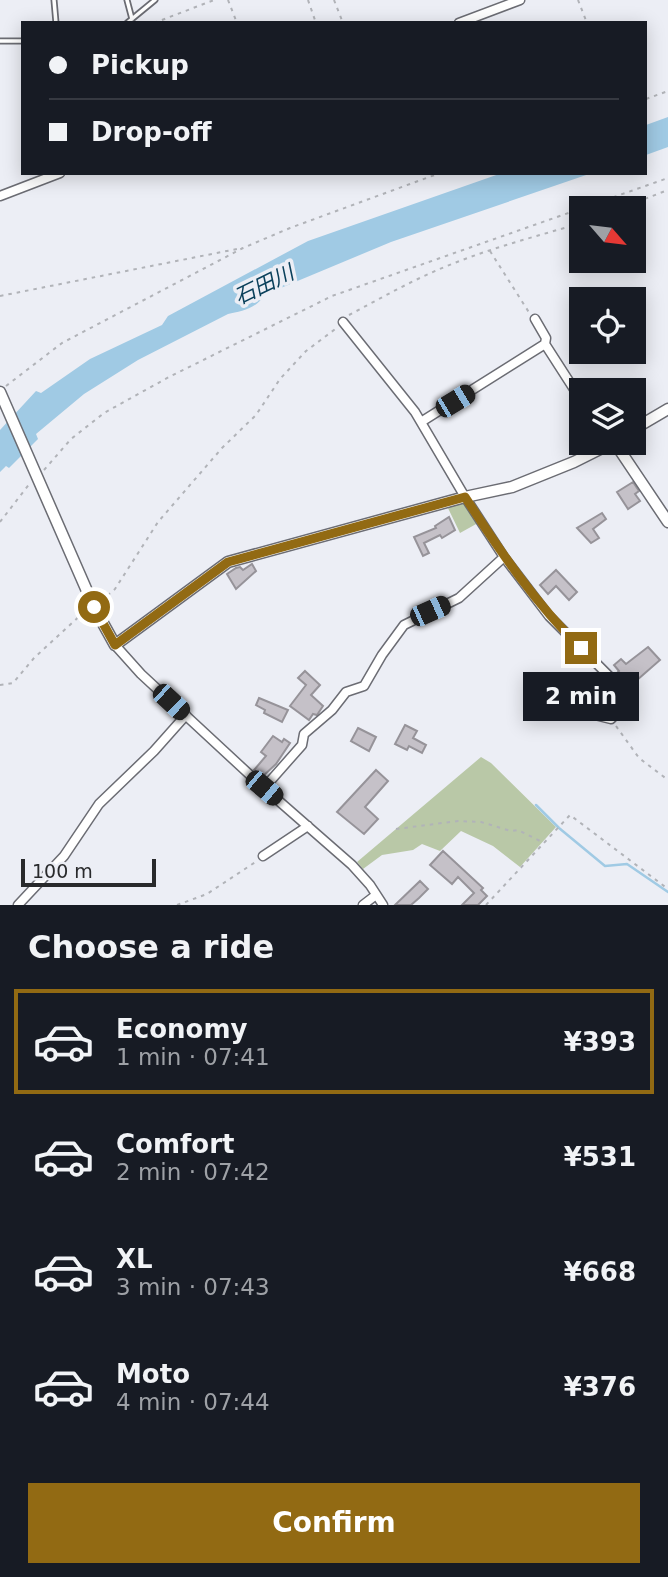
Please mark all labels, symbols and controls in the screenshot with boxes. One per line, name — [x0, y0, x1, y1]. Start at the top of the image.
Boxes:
text: Pickup — [91, 50, 189, 80]
text: Drop-off — [91, 117, 212, 147]
north arrow — [569, 196, 646, 273]
map controls — [569, 196, 646, 455]
water label: 石田川 — [230, 260, 299, 310]
button: locate — [569, 287, 646, 364]
button: layers — [569, 378, 646, 455]
car — [432, 381, 479, 421]
route start — [78, 591, 110, 623]
car — [407, 593, 454, 629]
route end — [565, 632, 597, 664]
callout: 2 min — [523, 672, 639, 722]
car — [149, 680, 194, 724]
text: 2 min — [545, 683, 617, 709]
car — [242, 766, 287, 810]
scale bar — [21, 856, 156, 888]
text: 100 m — [32, 860, 93, 882]
text: Choose a ride — [28, 928, 274, 966]
icon: car — [32, 1010, 95, 1073]
text: Economy — [116, 1014, 247, 1044]
text: ¥393 — [564, 1027, 636, 1057]
text: 1 min · 07:41 — [116, 1044, 270, 1070]
icon: car — [32, 1125, 95, 1188]
text: Comfort — [116, 1129, 234, 1159]
text: ¥531 — [564, 1142, 636, 1172]
text: 2 min · 07:42 — [116, 1159, 270, 1185]
icon: car — [32, 1240, 95, 1303]
text: XL — [116, 1244, 153, 1274]
text: ¥668 — [564, 1257, 636, 1287]
text: 3 min · 07:43 — [116, 1274, 270, 1300]
icon: car — [32, 1355, 95, 1418]
text: Moto — [116, 1359, 190, 1389]
text: ¥376 — [564, 1372, 636, 1402]
text: 4 min · 07:44 — [116, 1389, 270, 1415]
button: Confirm — [28, 1483, 640, 1563]

